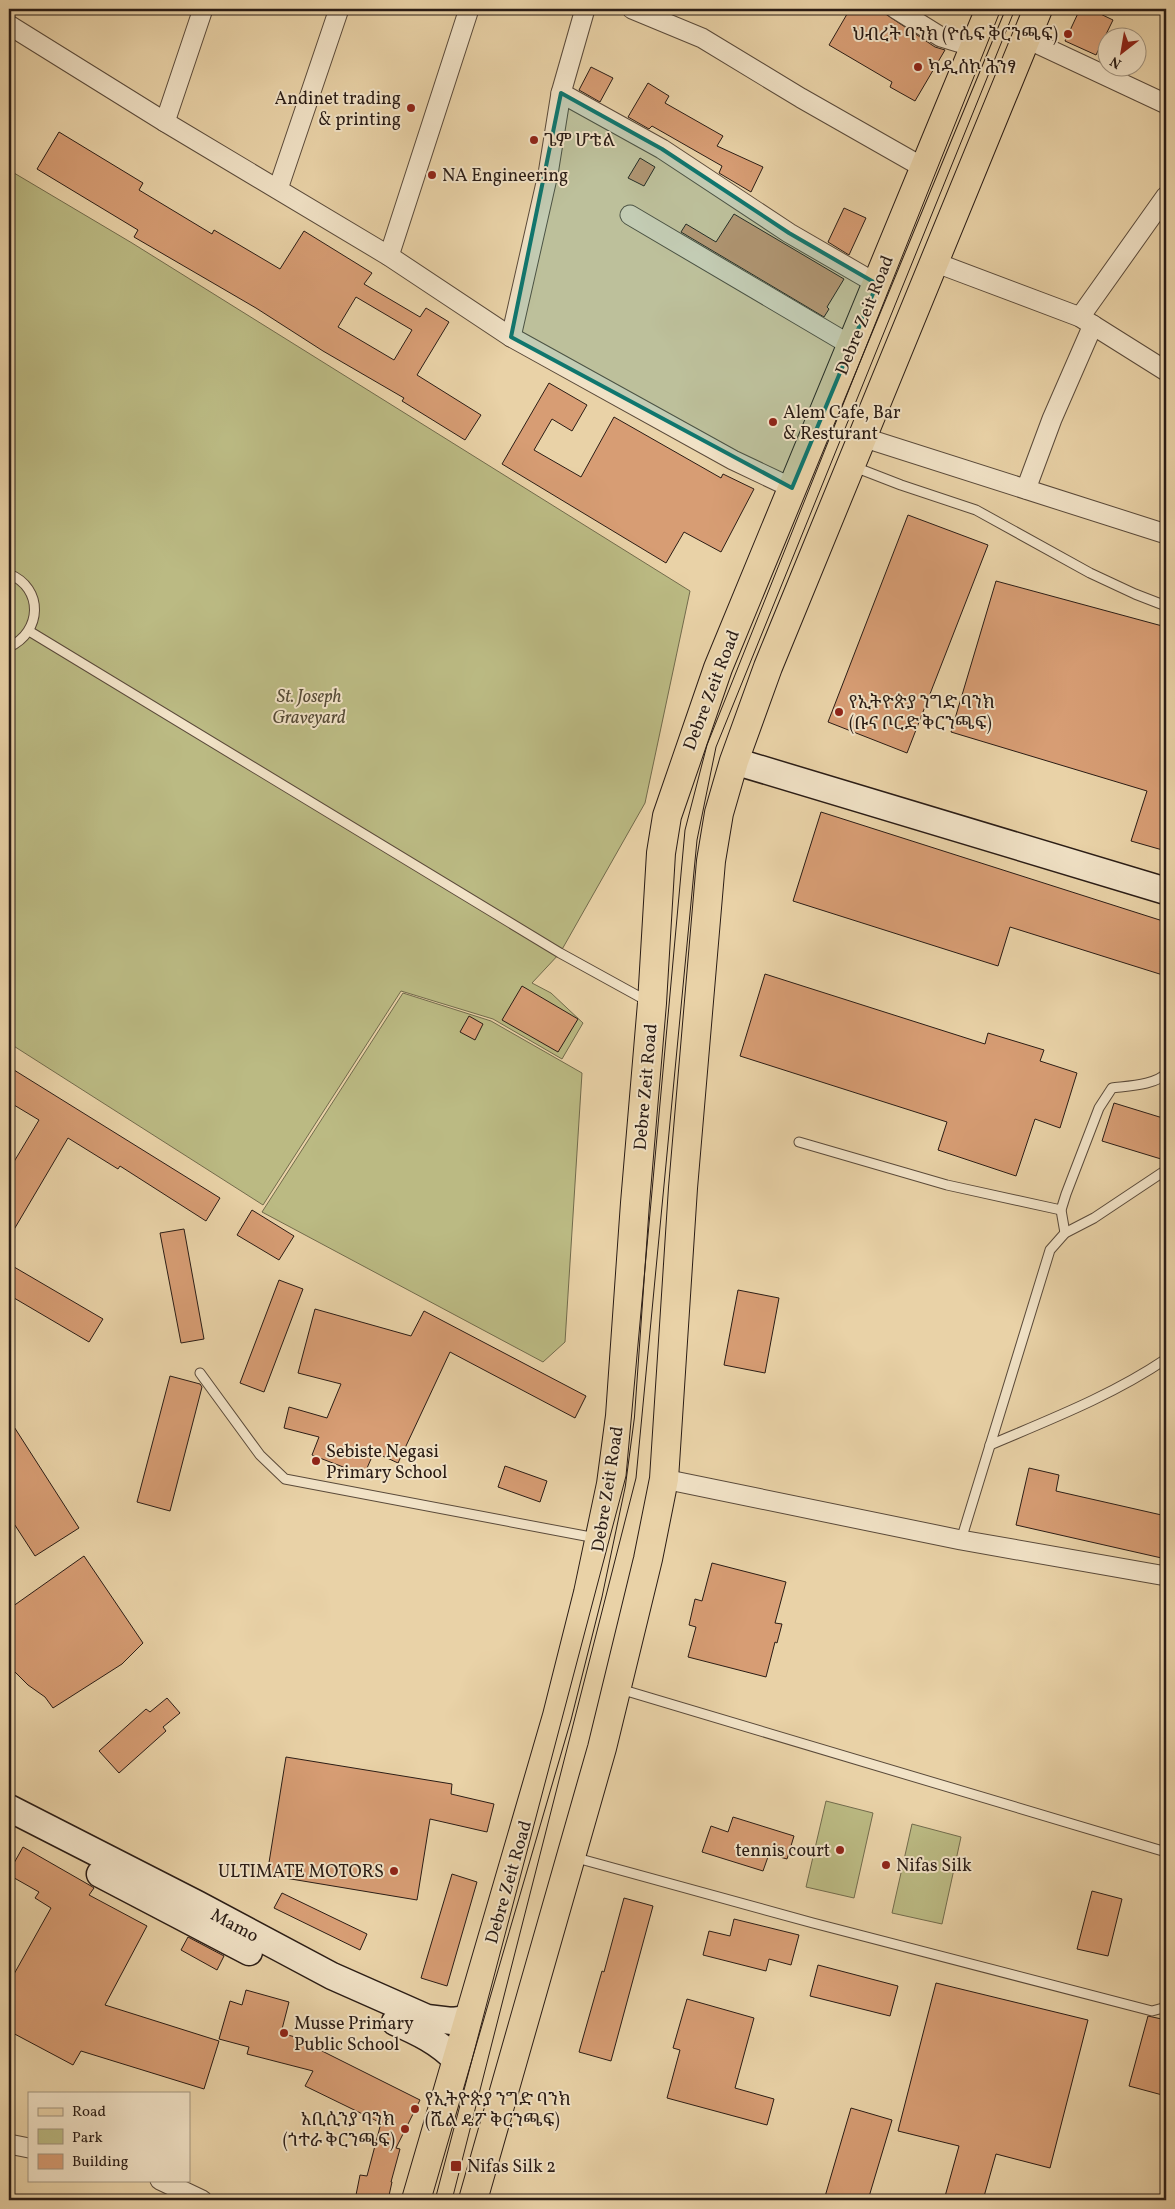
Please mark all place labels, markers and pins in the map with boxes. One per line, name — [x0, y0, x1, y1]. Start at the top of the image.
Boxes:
place label: ህብረት ባንክ (ዮሴፍ ቅርንጫፍ) — [852, 23, 1058, 48]
marker: ህብረት ባንክ (ዮሴፍ ቅርንጫፍ) — [1062, 28, 1074, 40]
place label: ካዲስኮ ሕንፃ — [928, 56, 1016, 81]
marker: ካዲስኮ ሕንፃ — [912, 61, 924, 73]
place label: Andinet trading & printing — [274, 87, 401, 133]
marker: Andinet trading & printing — [405, 102, 417, 114]
place label: ጌም ሆቴል — [544, 129, 615, 154]
marker: ጌም ሆቴል — [528, 134, 540, 146]
place label: NA Engineering — [442, 164, 568, 189]
marker: NA Engineering — [426, 169, 438, 181]
place label: Alem Cafe, Bar & Resturant — [783, 401, 901, 447]
marker: Alem Cafe, Bar & Resturant — [767, 416, 779, 428]
place label: የኢትዮጵያ ንግድ ባንክ (ቡና ቦርድ ቅርንጫፍ) — [849, 691, 995, 737]
marker: የኢትዮጵያ ንግድ ባንክ (ቡና ቦርድ ቅርንጫፍ) — [833, 706, 845, 718]
place label: Sebiste Negasi Primary School — [326, 1440, 447, 1486]
marker: Sebiste Negasi Primary School — [310, 1455, 322, 1467]
place label: tennis court — [735, 1839, 830, 1864]
marker: tennis court — [834, 1844, 846, 1856]
place label: Nifas Silk — [896, 1854, 972, 1879]
marker: Nifas Silk — [880, 1859, 892, 1871]
place label: ULTIMATE MOTORS — [218, 1860, 384, 1885]
marker: ULTIMATE MOTORS — [388, 1865, 400, 1877]
place label: Musse Primary Public School — [294, 2012, 414, 2058]
marker: Musse Primary Public School — [278, 2027, 290, 2039]
place label: የኢትዮጵያ ንግድ ባንክ (ሼል ዴፖ ቅርንጫፍ) — [425, 2088, 571, 2134]
marker: የኢትዮጵያ ንግድ ባንክ (ሼል ዴፖ ቅርንጫፍ) — [409, 2103, 421, 2115]
place label: አቢሲንያ ባንክ (ጎተራ ቅርንጫፍ) — [283, 2108, 395, 2154]
marker: አቢሲንያ ባንክ (ጎተራ ቅርንጫፍ) — [399, 2123, 411, 2135]
place label: Nifas Silk 2 — [467, 2155, 556, 2180]
marker: Nifas Silk 2 — [449, 2159, 463, 2173]

